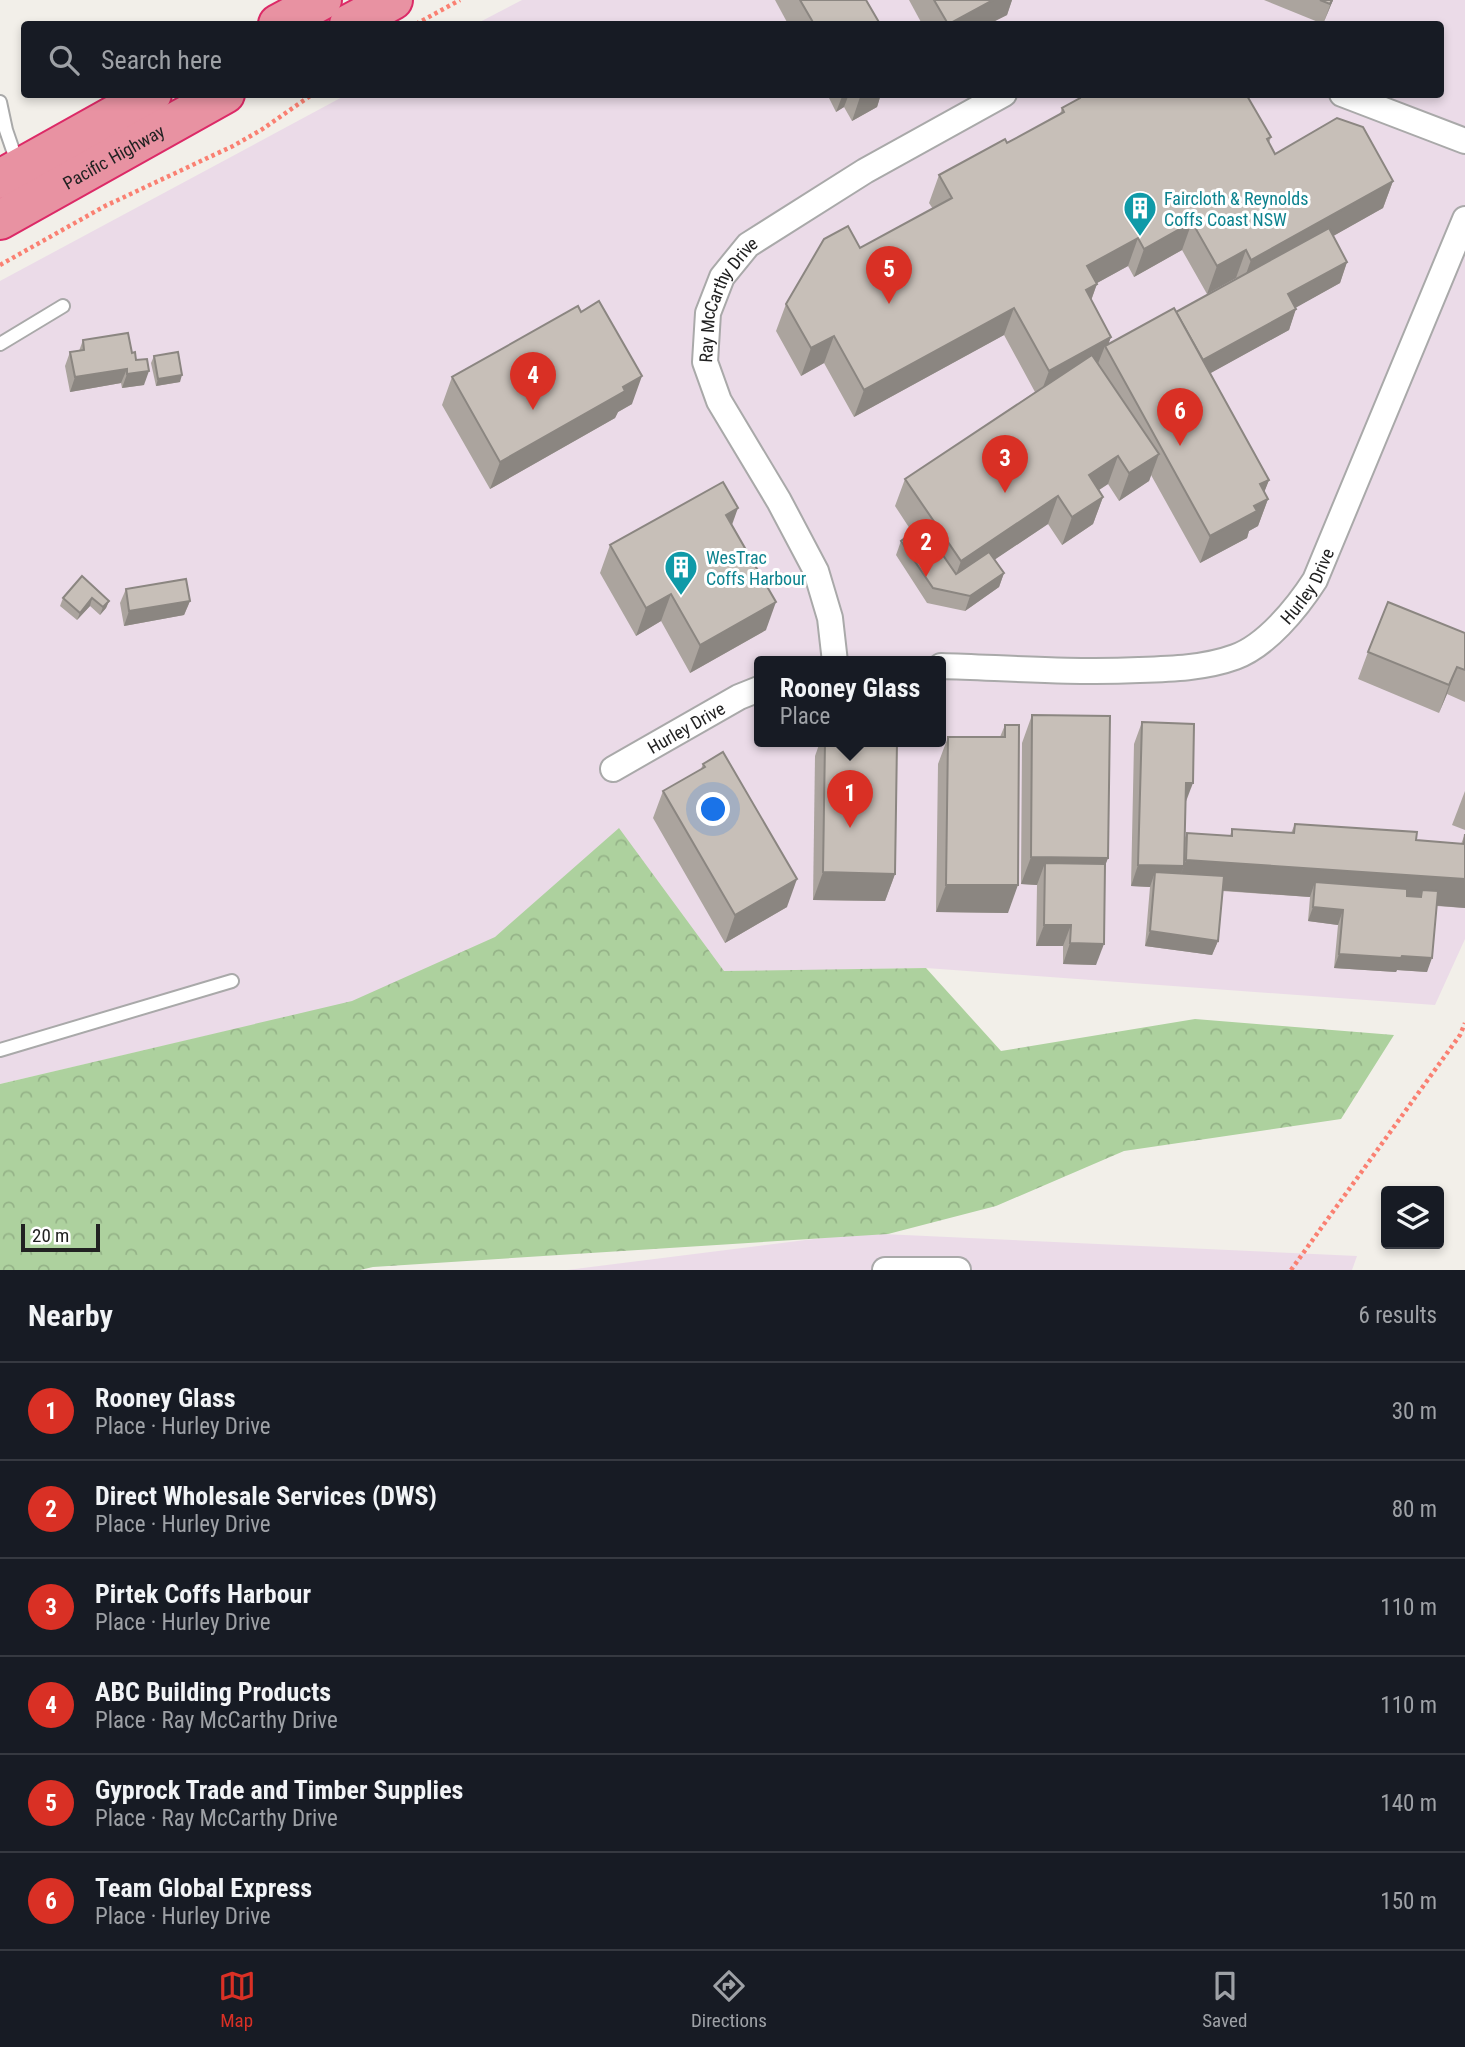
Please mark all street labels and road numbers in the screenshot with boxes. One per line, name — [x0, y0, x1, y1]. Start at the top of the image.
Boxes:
street label: Pacific Highway — [59, 119, 168, 193]
street label: Ray McCarthy Drive — [694, 232, 761, 363]
street label: Hurley Drive — [1276, 545, 1338, 628]
street label: Hurley Drive — [644, 697, 728, 758]

